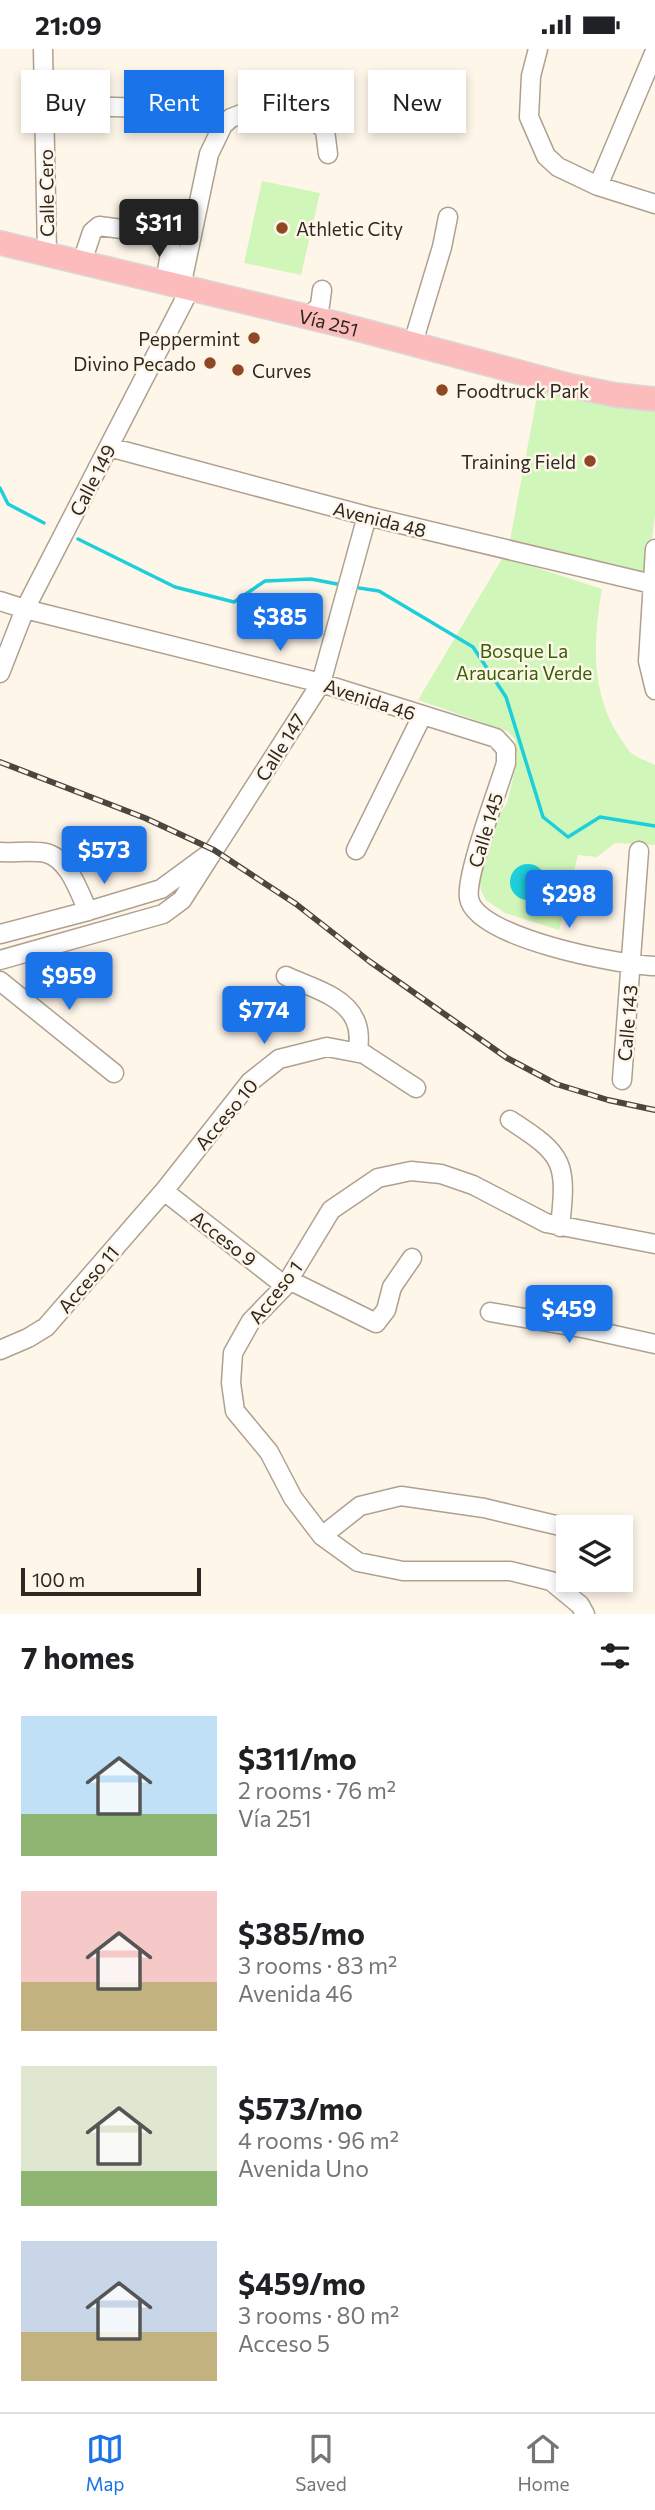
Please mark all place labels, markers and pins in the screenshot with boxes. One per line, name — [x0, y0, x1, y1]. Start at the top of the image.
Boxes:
pin: $311 — [118, 199, 200, 259]
place label: Athletic City — [296, 217, 403, 240]
marker: Athletic City — [274, 220, 290, 236]
place label: Peppermint — [138, 327, 240, 350]
marker: Peppermint — [246, 330, 262, 346]
place label: Divino Pecado — [73, 352, 196, 375]
marker: Divino Pecado — [202, 355, 218, 371]
place label: Curves — [252, 359, 311, 382]
marker: Curves — [230, 362, 246, 378]
place label: Foodtruck Park — [456, 379, 589, 402]
marker: Foodtruck Park — [434, 382, 450, 398]
place label: Training Field — [461, 450, 576, 473]
marker: Training Field — [582, 453, 598, 469]
pin: $385 — [239, 593, 321, 653]
pin: $573 — [63, 827, 145, 886]
pin: $298 — [528, 871, 610, 930]
pin: $959 — [28, 953, 110, 1012]
pin: $774 — [223, 986, 305, 1046]
pin: $459 — [528, 1285, 610, 1345]

